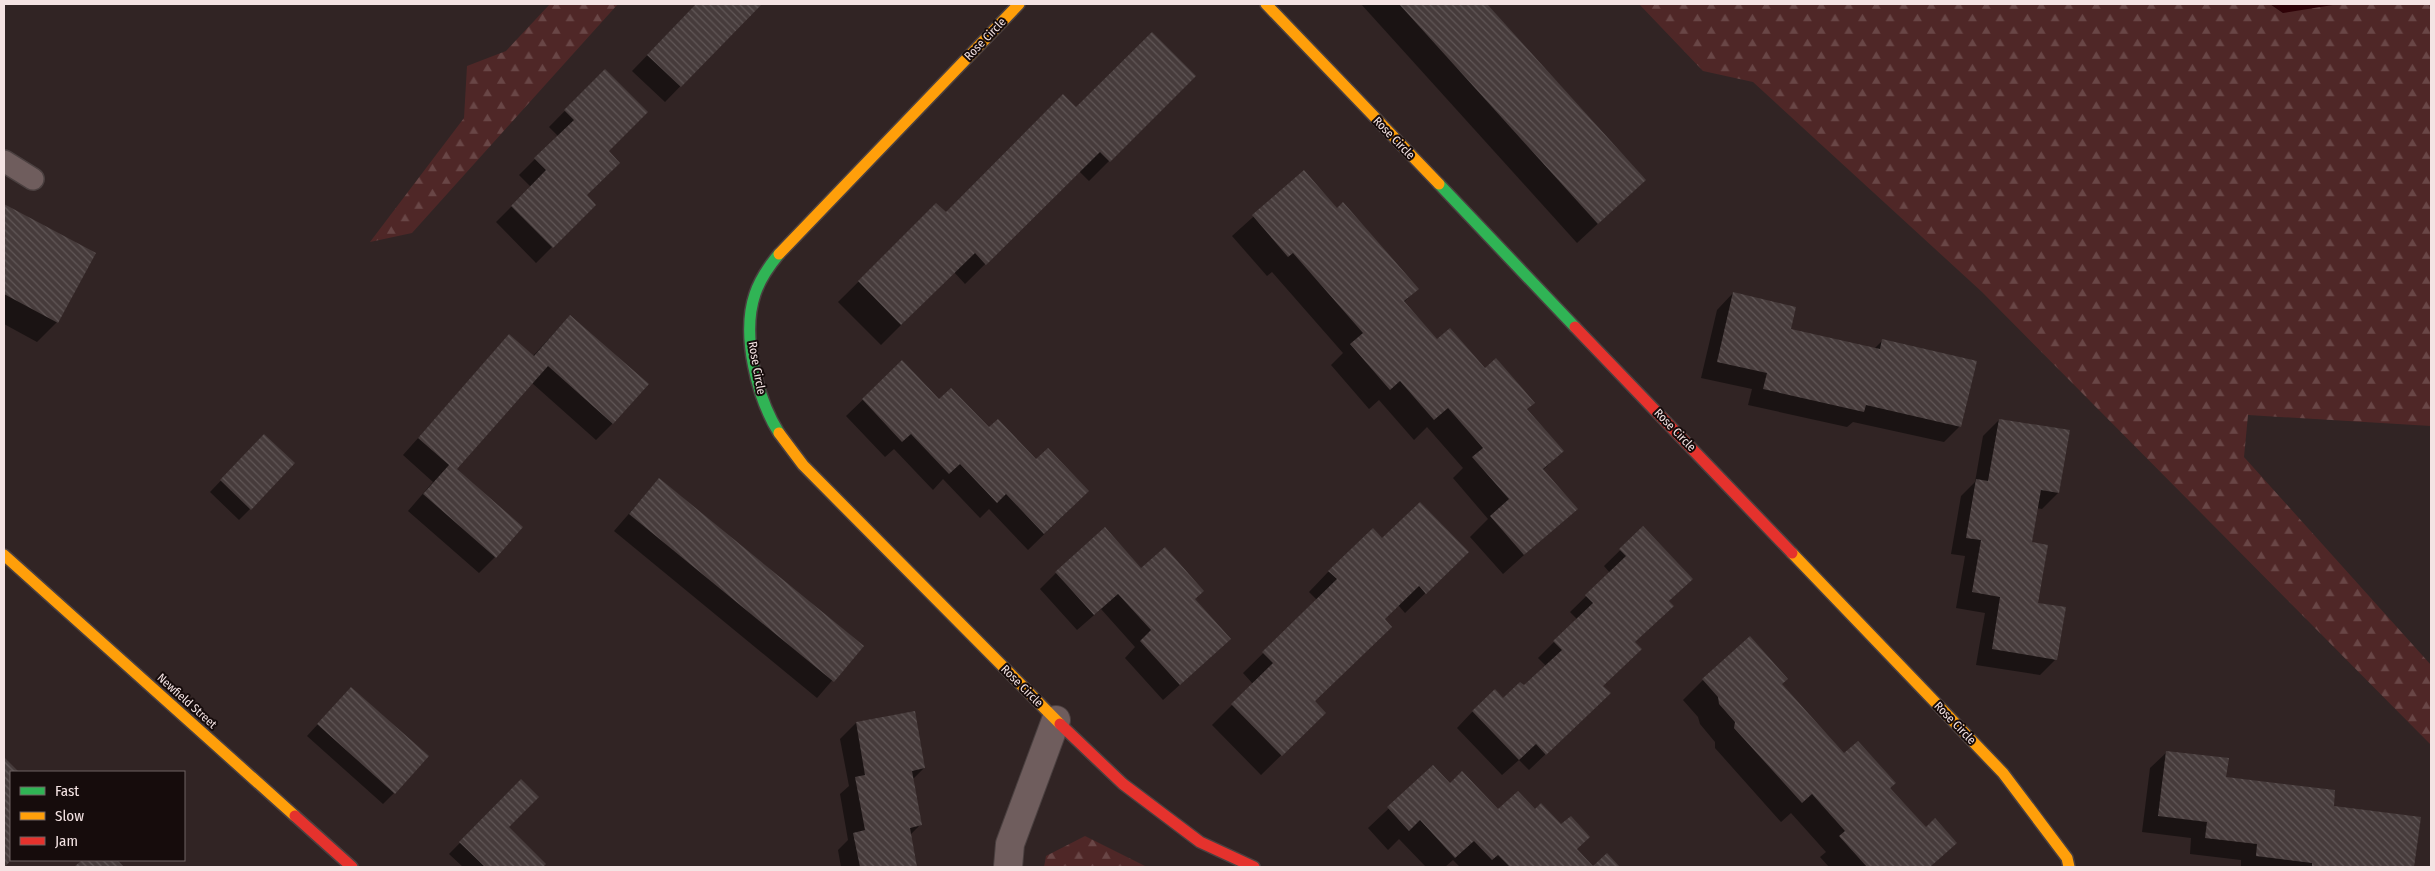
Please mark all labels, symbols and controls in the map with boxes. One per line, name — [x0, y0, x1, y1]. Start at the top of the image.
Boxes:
street label: Rose Circle — [961, 15, 1009, 63]
street label: Rose Circle — [1370, 114, 1418, 162]
street label: Rose Circle — [745, 340, 769, 396]
street label: Rose Circle — [1651, 406, 1699, 454]
street label: Rose Circle — [998, 662, 1046, 710]
street label: Newfield Street — [154, 671, 220, 731]
street label: Rose Circle — [1931, 699, 1979, 747]
legend — [10, 771, 185, 861]
text: Fast — [55, 782, 79, 800]
text: Slow — [55, 807, 84, 825]
text: Jam — [55, 832, 78, 850]

